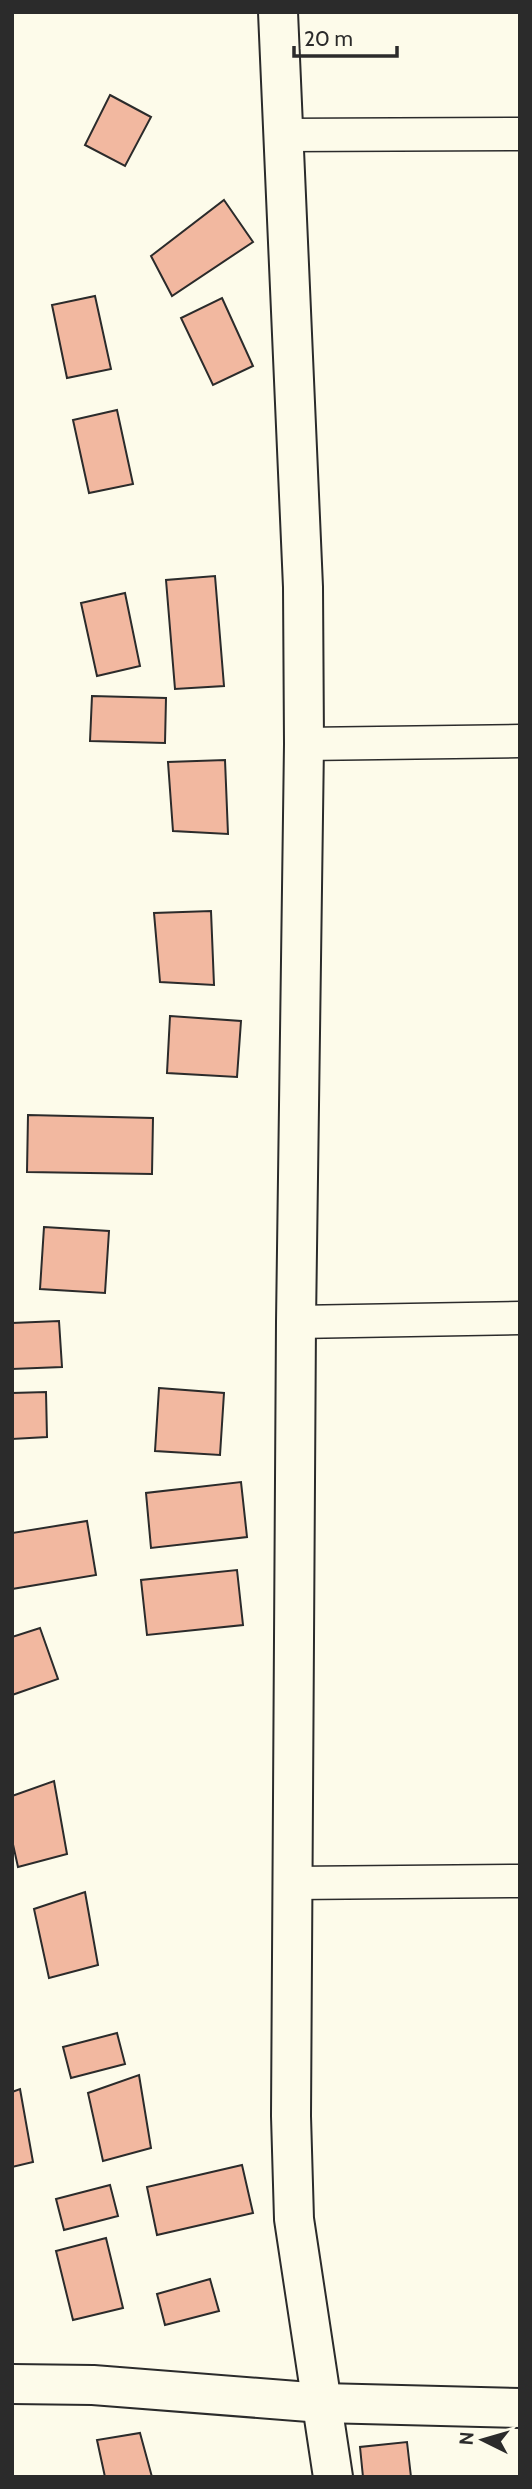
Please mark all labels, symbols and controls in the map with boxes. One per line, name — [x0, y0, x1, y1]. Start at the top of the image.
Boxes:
scale bar — [294, 14, 397, 58]
text: 20 m — [304, 26, 353, 51]
north arrow — [448, 2405, 518, 2475]
text: N — [455, 2431, 479, 2446]

